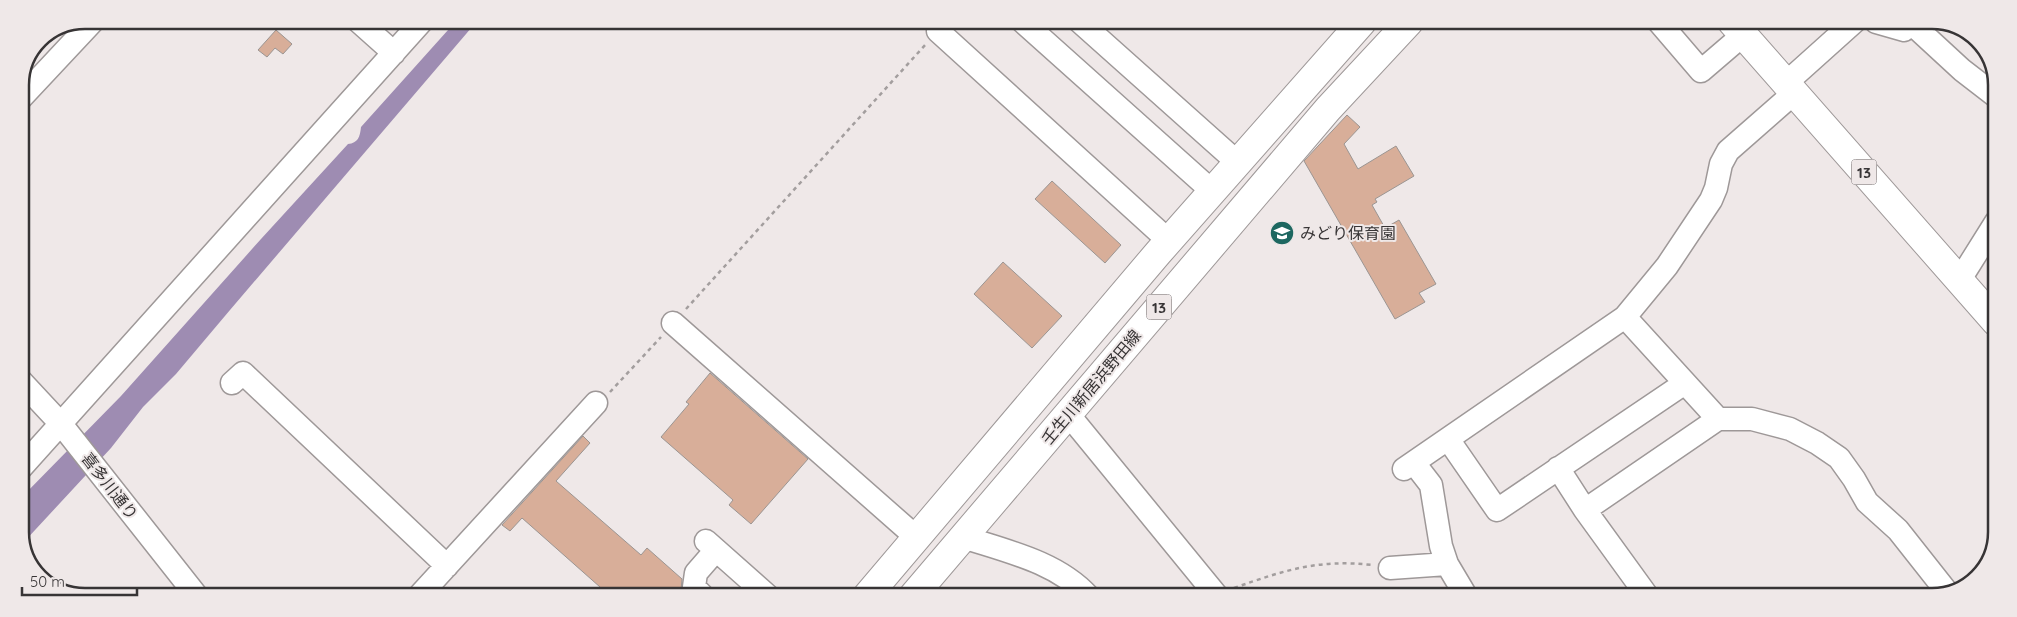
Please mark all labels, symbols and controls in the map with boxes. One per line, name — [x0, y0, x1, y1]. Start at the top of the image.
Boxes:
road number: 13 — [1852, 160, 1876, 184]
school or university icon: みどり保育園 — [1269, 220, 1295, 246]
place label: みどり保育園 — [1300, 223, 1396, 243]
road number: 13 — [1146, 294, 1172, 320]
street label: 壬生川新居浜野田線 — [1037, 325, 1145, 449]
street label: 喜多川通り — [77, 448, 143, 524]
scale bar — [22, 564, 138, 596]
text: 50 m — [30, 572, 65, 591]

